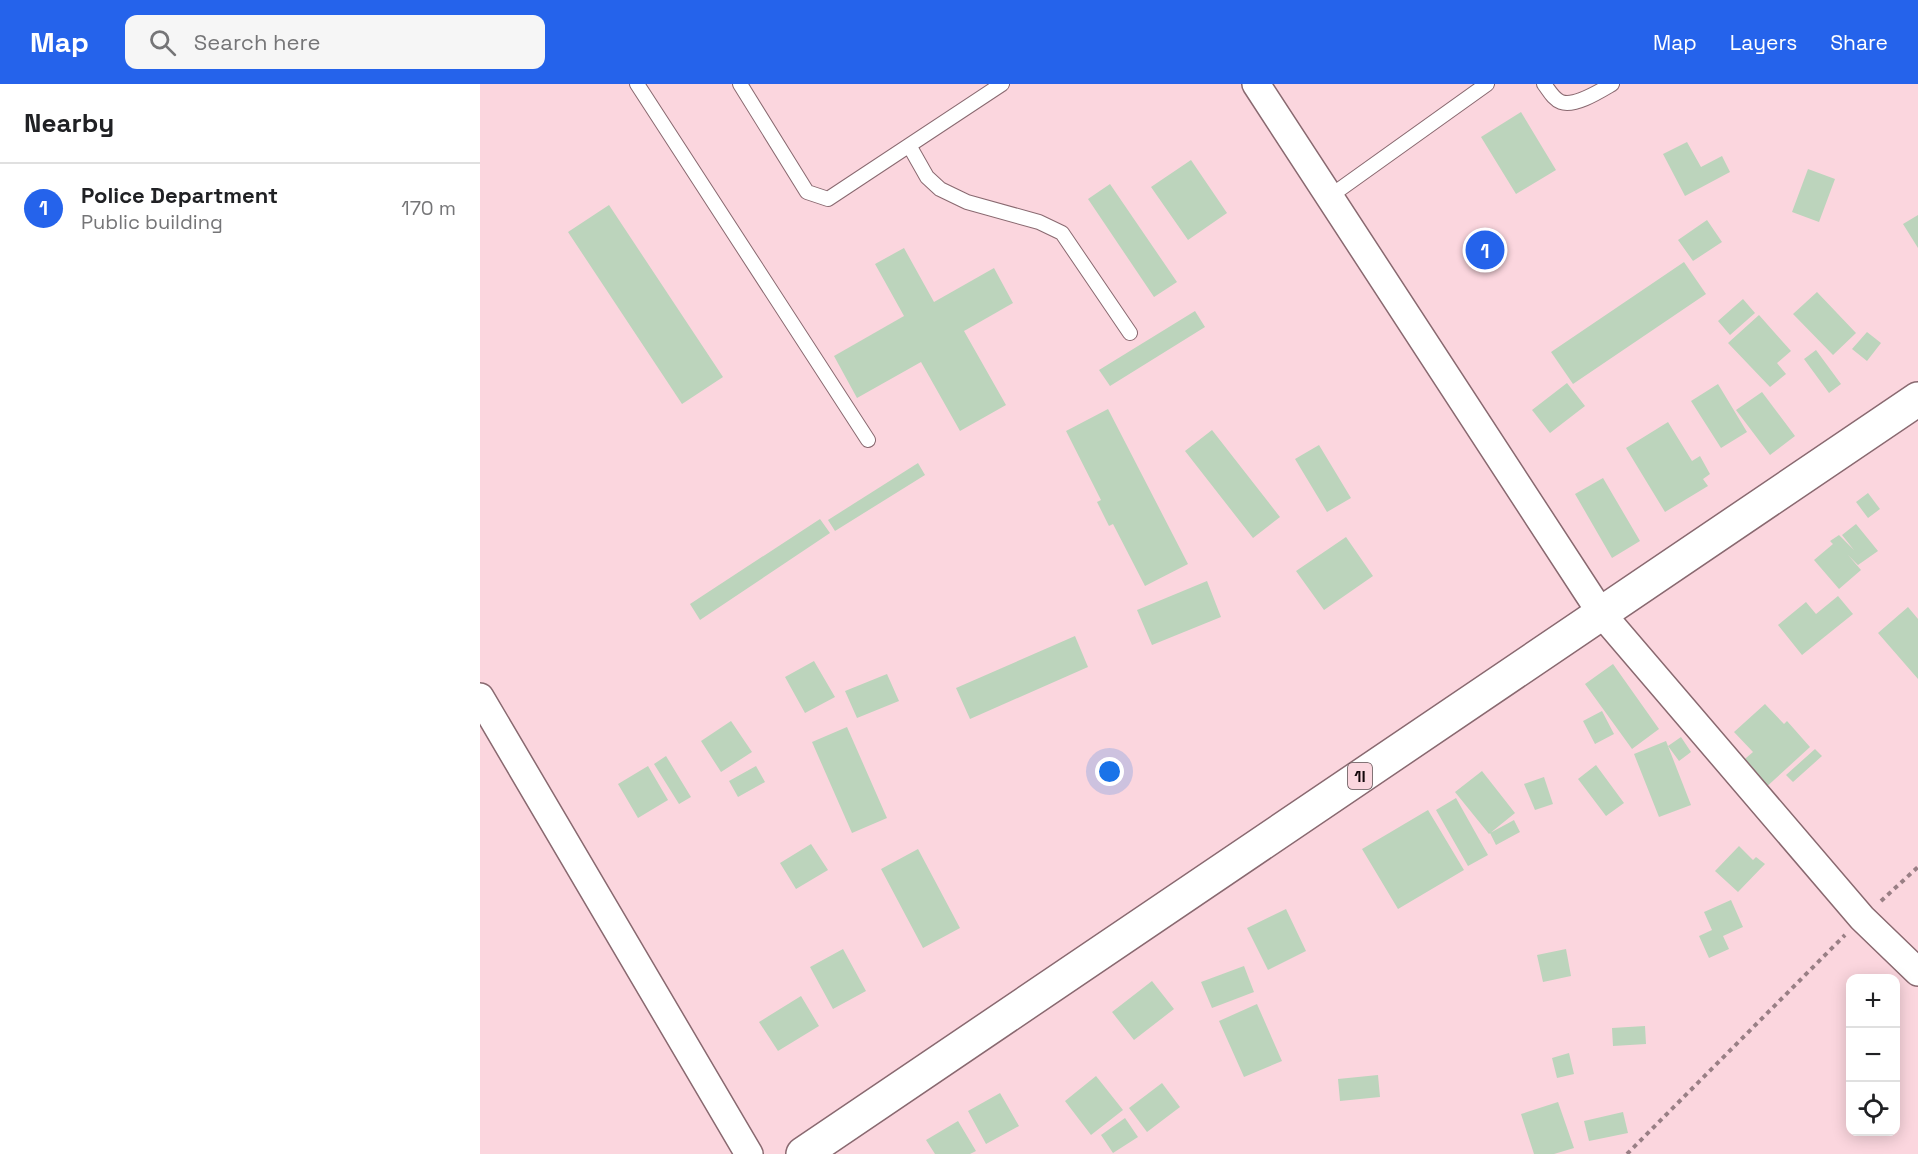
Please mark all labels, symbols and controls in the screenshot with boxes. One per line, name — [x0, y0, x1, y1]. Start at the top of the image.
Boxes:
search box — [125, 15, 545, 69]
text: Map — [30, 24, 89, 60]
icon: search — [146, 26, 179, 59]
text: Search here — [194, 28, 321, 56]
text: Map — [1653, 29, 1697, 56]
text: Layers — [1730, 29, 1797, 56]
text: Share — [1830, 29, 1888, 56]
text: Nearby — [24, 106, 114, 140]
text: Police Department — [81, 181, 278, 209]
text: 1 — [39, 195, 48, 221]
text: 170 m — [401, 195, 456, 221]
text: Public building — [81, 209, 223, 235]
pin: 1 — [1466, 228, 1504, 272]
your location — [1095, 757, 1124, 786]
road number: 1I — [1348, 763, 1372, 789]
map controls — [1846, 974, 1900, 1136]
button: + — [1846, 974, 1900, 1028]
button: − — [1846, 1028, 1900, 1082]
button: locate — [1846, 1082, 1900, 1136]

